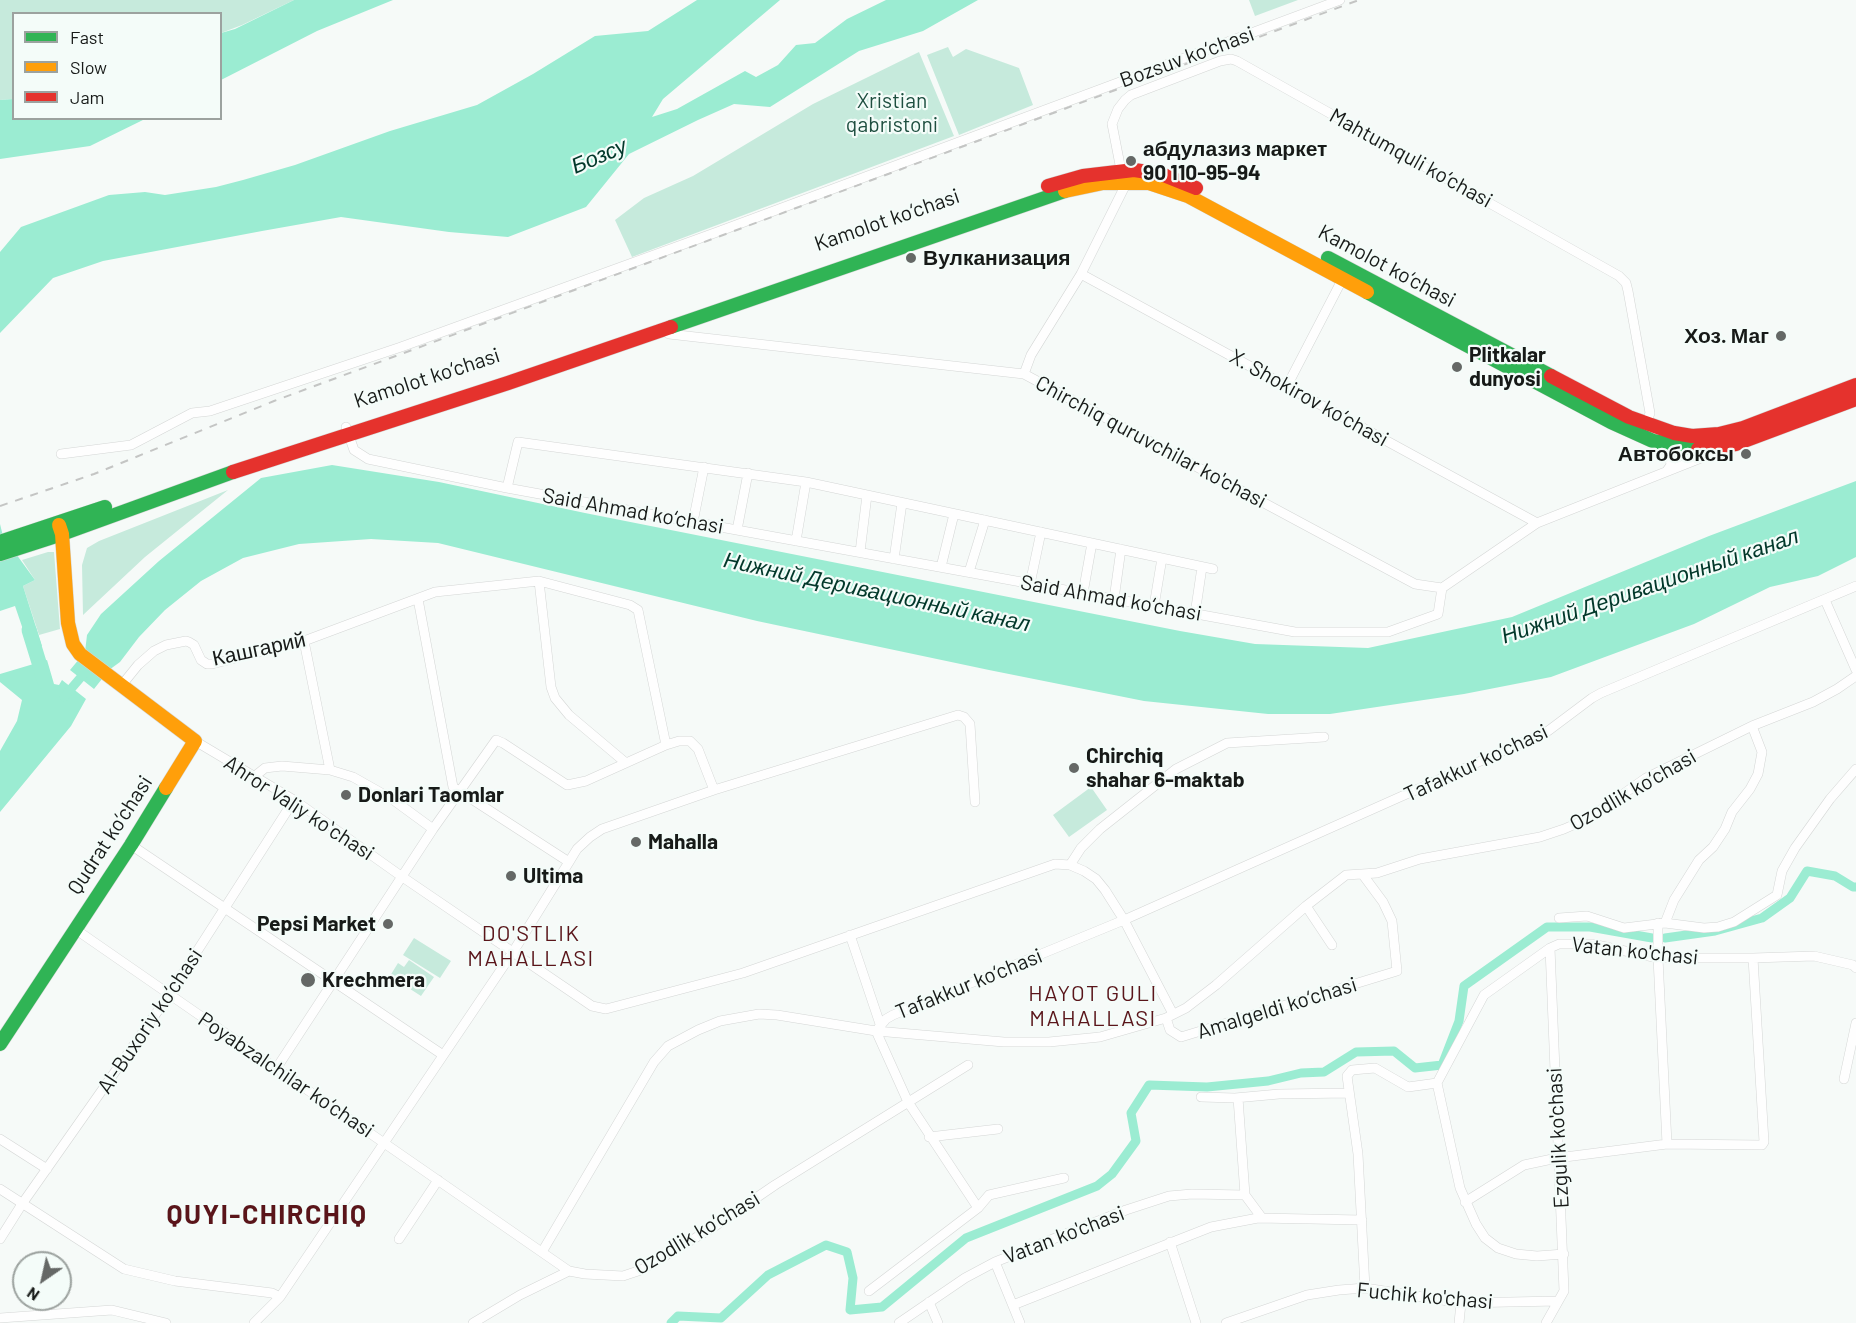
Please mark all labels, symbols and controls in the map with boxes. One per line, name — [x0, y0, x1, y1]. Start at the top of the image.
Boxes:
legend — [12, 12, 222, 120]
street label: Bozsuv ko‘chasi — [1116, 21, 1258, 93]
text: Fast — [70, 26, 104, 48]
text: Slow — [70, 56, 107, 78]
text: Jam — [70, 86, 104, 108]
park label: Xristian qabristoni — [846, 88, 938, 138]
street label: Mahtumquli ko‘chasi — [1325, 103, 1497, 213]
water label: Бозсу — [567, 133, 631, 179]
place label: абдулазиз маркет 90 110-95-94 — [1143, 136, 1327, 186]
marker: абдулазиз маркет 90 110-95-94 — [1124, 154, 1138, 168]
street label: Kamolot ko‘chasi — [811, 183, 963, 257]
street label: Kamolot ko‘chasi — [1314, 219, 1460, 313]
place label: Вулканизация — [923, 245, 1071, 271]
marker: Вулканизация — [904, 251, 918, 265]
place label: Хоз. Маг — [1684, 323, 1769, 349]
marker: Хоз. Маг — [1774, 329, 1788, 343]
place label: Plitkalar dunyosi — [1469, 342, 1546, 392]
street label: Kamolot ko‘chasi — [351, 343, 503, 413]
street label: X. Shokirov ko‘chasi — [1225, 344, 1393, 452]
marker: Plitkalar dunyosi — [1450, 360, 1464, 374]
street label: Chirchiq quruvchilar ko'chasi — [1031, 370, 1271, 514]
place label: Автобоксы — [1618, 441, 1734, 467]
marker: Автобоксы — [1739, 447, 1753, 461]
street label: Said Ahmad ko‘chasi — [540, 483, 726, 539]
water label: Нижний Деривационный канал — [1498, 523, 1802, 649]
water label: Нижний Деривационный канал — [721, 547, 1033, 637]
street label: Said Ahmad ko‘chasi — [1018, 570, 1204, 626]
street label: Кашгарий — [210, 627, 308, 671]
street label: Tafakkur ko‘chasi — [1400, 719, 1552, 807]
place label: Chirchiq shahar 6-maktab — [1086, 743, 1245, 793]
street label: Ozodlik ko‘chasi — [1565, 744, 1701, 836]
street label: Ahror Valiy koʻchasi — [219, 750, 379, 866]
marker: Chirchiq shahar 6-maktab — [1067, 761, 1081, 775]
street label: Qudrat ko‘chasi — [62, 771, 158, 899]
place label: Donlari Taomlar — [358, 782, 504, 808]
marker: Donlari Taomlar — [339, 788, 353, 802]
place label: Mahalla — [648, 829, 718, 855]
marker: Mahalla — [629, 835, 643, 849]
place label: Ultima — [523, 863, 583, 889]
marker: Ultima — [504, 869, 518, 883]
place label: Pepsi Market — [257, 911, 376, 937]
marker: Pepsi Market — [381, 917, 395, 931]
district label: DO'STLIK MAHALLASI — [467, 921, 595, 972]
street label: Vatan ko'chasi — [1570, 932, 1700, 970]
street label: Tafakkur ko‘chasi — [892, 943, 1046, 1025]
street label: Al-Buxoriy ko‘chasi — [92, 944, 208, 1098]
place label: Krechmera — [322, 967, 425, 993]
marker: Krechmera — [299, 971, 317, 989]
street label: Amalgeldi ko‘chasi — [1194, 972, 1360, 1044]
district label: HAYOT GULI MAHALLASI — [1028, 981, 1158, 1032]
street label: Poyabzalchilar ko‘chasi — [193, 1007, 379, 1143]
street label: Ezgulik ko'chasi — [1542, 1067, 1574, 1209]
street label: Ozodlik ko‘chasi — [630, 1186, 764, 1280]
district label: QUYI-CHIRCHIQ — [167, 1199, 367, 1231]
street label: Vatan ko'chasi — [1000, 1200, 1128, 1270]
north arrow — [12, 1251, 72, 1311]
street label: Fuchik ko'chasi — [1356, 1277, 1494, 1315]
text: N — [23, 1284, 43, 1306]

